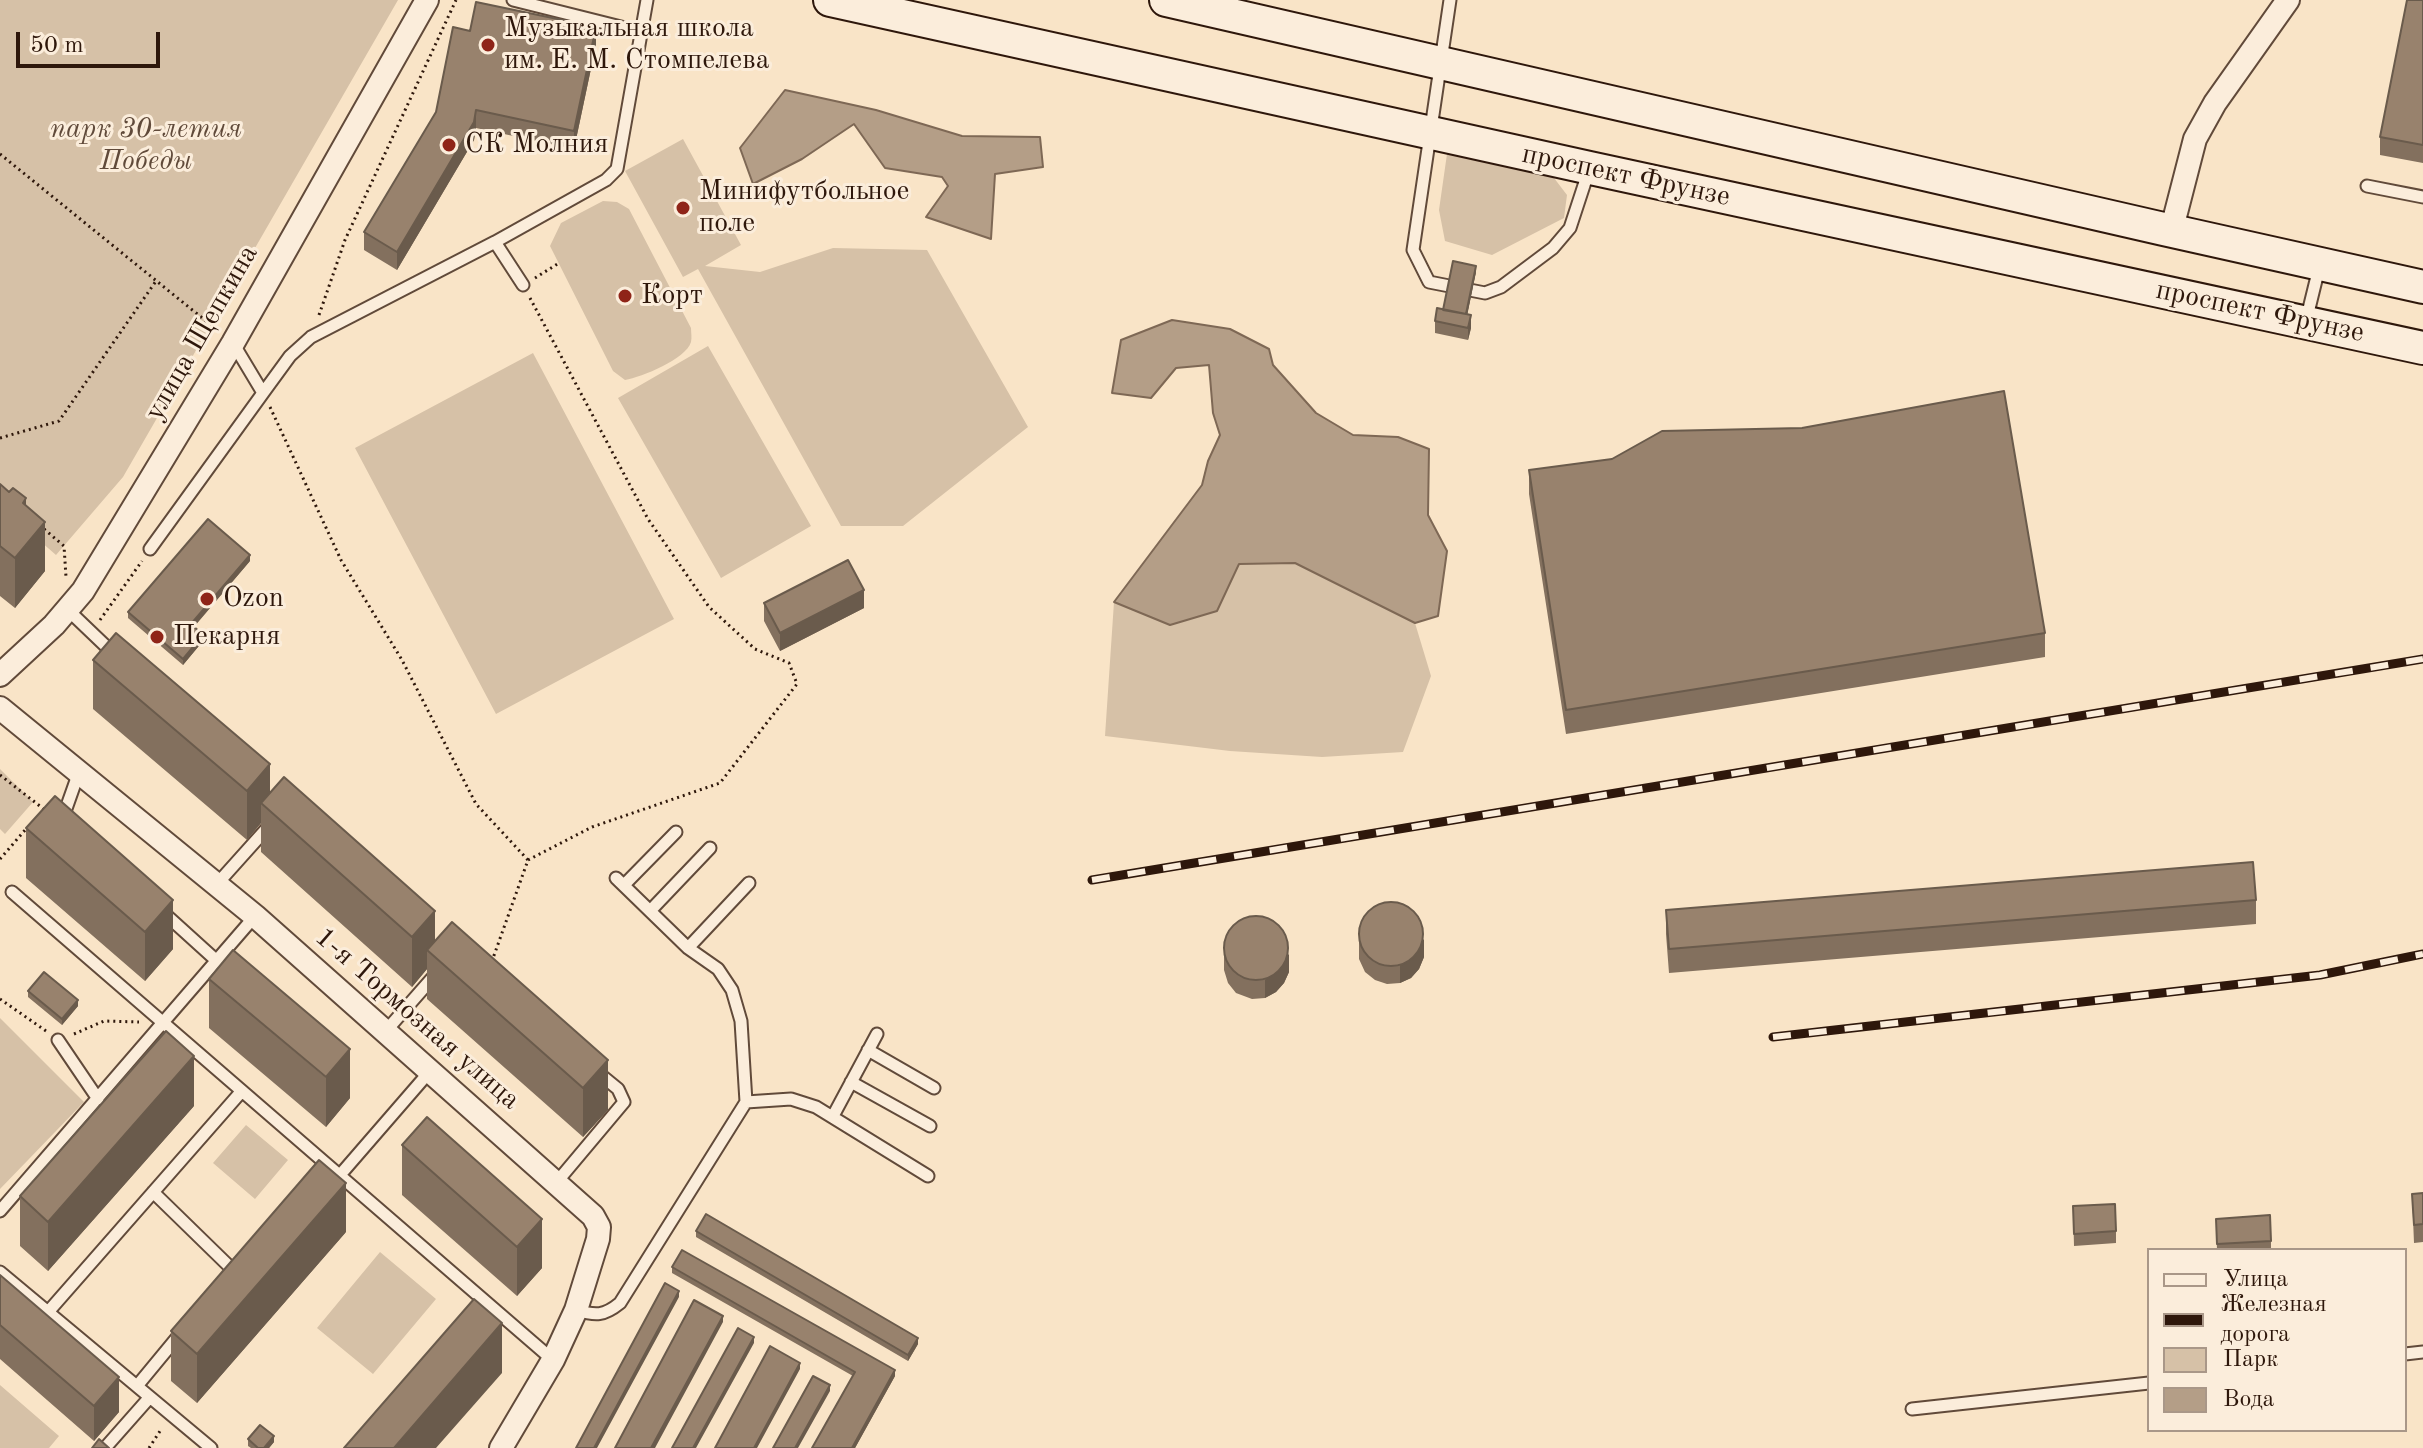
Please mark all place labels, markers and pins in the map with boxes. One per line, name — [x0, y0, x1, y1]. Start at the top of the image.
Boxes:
place label: Музыкальная школа им. Е. М. Стомпелева — [504, 12, 769, 78]
marker: Музыкальная школа им. Е. М. Стомпелева — [479, 36, 497, 54]
place label: СК Молния — [465, 128, 608, 162]
marker: СК Молния — [440, 136, 458, 154]
place label: Минифутбольное поле — [699, 175, 910, 241]
marker: Минифутбольное поле — [674, 199, 692, 217]
place label: Корт — [641, 279, 703, 313]
marker: Корт — [616, 287, 634, 305]
place label: Ozon — [223, 582, 284, 616]
marker: Ozon — [198, 590, 216, 608]
place label: Пекарня — [173, 620, 280, 654]
marker: Пекарня — [148, 628, 166, 646]

